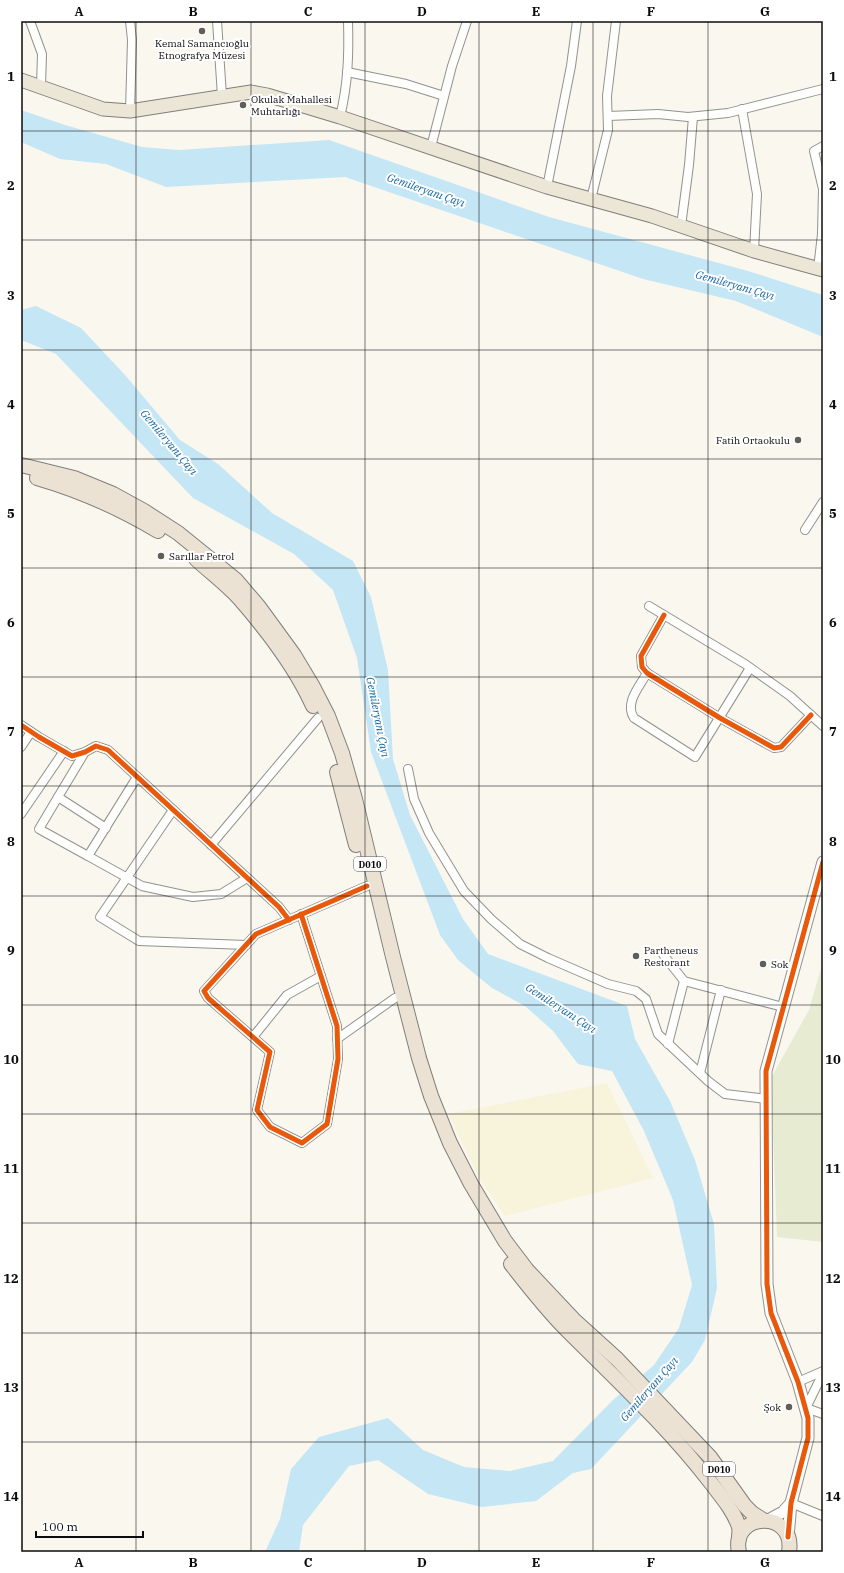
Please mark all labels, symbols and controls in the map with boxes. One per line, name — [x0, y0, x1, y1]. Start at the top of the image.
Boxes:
text: A — [74, 3, 84, 20]
text: B — [188, 3, 198, 20]
text: C — [304, 3, 313, 20]
text: D — [417, 3, 427, 20]
text: E — [532, 3, 540, 20]
text: F — [647, 3, 655, 20]
text: G — [760, 3, 770, 20]
marker: Kemal Samancıoğlu Etnografya Müzesi — [197, 26, 207, 36]
place label: Kemal Samancıoğlu Etnografya Müzesi — [155, 37, 249, 62]
text: 1 — [7, 68, 15, 85]
text: 1 — [829, 68, 837, 85]
place label: Okulak Mahallesi Muhtarlığı — [251, 93, 332, 118]
marker: Okulak Mahallesi Muhtarlığı — [238, 100, 248, 110]
water label: Gemileryanı Çayı — [385, 170, 467, 210]
text: 2 — [7, 177, 15, 194]
text: 2 — [829, 177, 837, 194]
water label: Gemileryanı Çayı — [694, 267, 777, 303]
text: 3 — [7, 287, 15, 304]
text: 3 — [829, 287, 837, 304]
text: 4 — [7, 396, 15, 413]
text: 4 — [829, 396, 837, 413]
water label: Gemileryanı Çayı — [137, 406, 201, 478]
place label: Fatih Ortaokulu — [716, 434, 790, 447]
marker: Fatih Ortaokulu — [793, 435, 803, 445]
text: 5 — [7, 505, 15, 522]
text: 5 — [829, 505, 837, 522]
place label: Sarıllar Petrol — [169, 550, 234, 563]
marker: Sarıllar Petrol — [156, 551, 166, 561]
text: 6 — [7, 614, 15, 631]
text: 6 — [829, 614, 837, 631]
water label: Gemileryanı Çayı — [363, 676, 393, 759]
text: 7 — [7, 723, 15, 740]
text: 7 — [829, 723, 837, 740]
text: 8 — [7, 833, 15, 850]
text: 8 — [829, 833, 837, 850]
road number: D010 — [354, 857, 386, 871]
text: 9 — [7, 942, 15, 959]
text: 9 — [829, 942, 837, 959]
place label: Partheneus Restorant — [644, 944, 698, 969]
marker: Partheneus Restorant — [631, 951, 641, 961]
place label: Sok — [771, 958, 789, 971]
marker: Sok — [758, 959, 768, 969]
water label: Gemileryanı Çayı — [523, 980, 600, 1036]
text: 10 — [3, 1051, 19, 1068]
text: 10 — [825, 1051, 841, 1068]
text: 11 — [3, 1160, 19, 1177]
text: 11 — [825, 1160, 841, 1177]
text: 12 — [3, 1270, 19, 1287]
text: 12 — [825, 1270, 841, 1287]
water label: Gemileryanı Çayı — [617, 1353, 681, 1424]
text: 13 — [3, 1379, 19, 1396]
text: 13 — [825, 1379, 841, 1396]
place label: Şok — [764, 1401, 781, 1414]
marker: Şok — [784, 1402, 794, 1412]
road number: D010 — [703, 1462, 735, 1476]
text: 14 — [3, 1488, 19, 1505]
text: 14 — [825, 1488, 841, 1505]
scale bar — [36, 1513, 143, 1539]
text: 100 m — [42, 1519, 78, 1534]
text: A — [74, 1554, 84, 1571]
text: B — [188, 1554, 198, 1571]
text: C — [304, 1554, 313, 1571]
text: D — [417, 1554, 427, 1571]
text: E — [532, 1554, 540, 1571]
text: F — [647, 1554, 655, 1571]
text: G — [760, 1554, 770, 1571]

